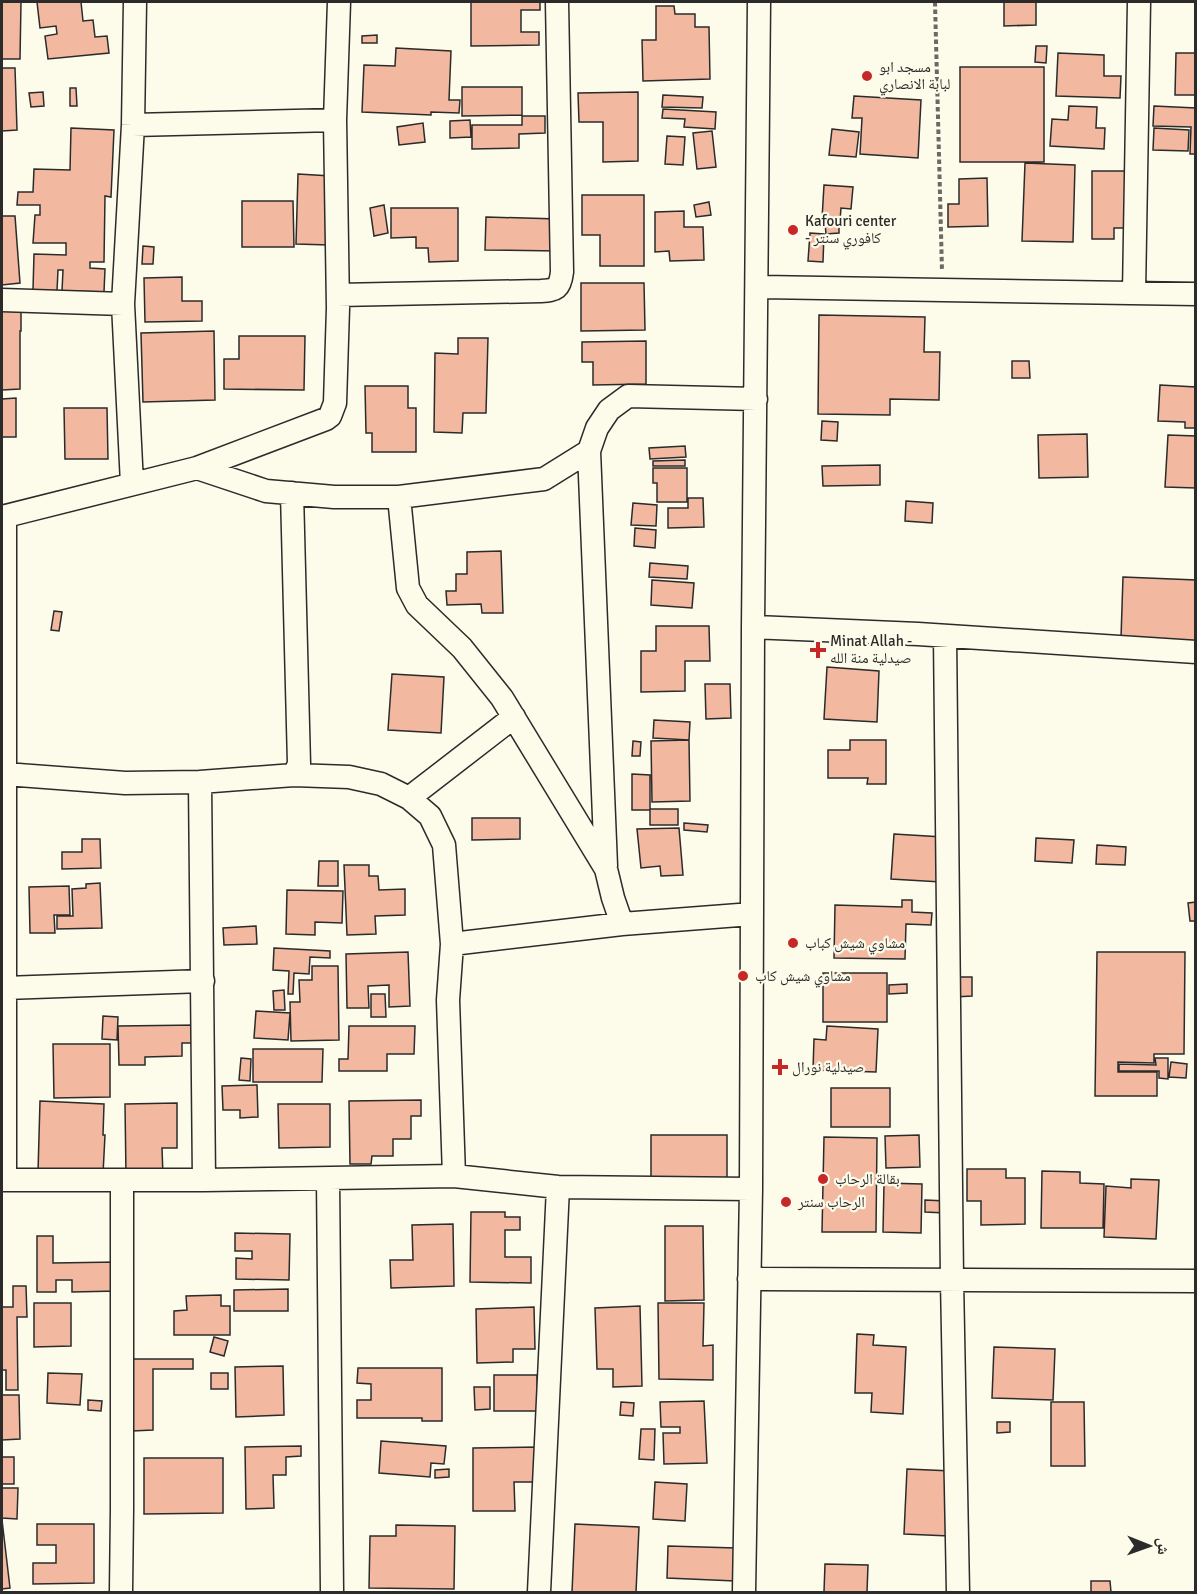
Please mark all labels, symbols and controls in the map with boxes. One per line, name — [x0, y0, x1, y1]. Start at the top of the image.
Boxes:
place label: مسجد ابو لبابة الانصاري — [879, 58, 951, 96]
marker: مسجد ابو لبابة الانصاري — [860, 69, 874, 83]
place label: Kafouri center - كافوري سنتر — [805, 212, 897, 250]
marker: Kafouri center - كافوري سنتر — [786, 223, 800, 237]
place label: Minat Allah - صيدلية منة الله — [830, 632, 912, 667]
marker: Minat Allah - صيدلية منة الله — [811, 643, 825, 657]
place label: مشاوي شيش كباب — [805, 934, 905, 955]
marker: مشاوي شيش كباب — [786, 936, 800, 950]
place label: مشاوي شيش كاب — [755, 967, 851, 988]
marker: مشاوي شيش كاب — [736, 969, 750, 983]
place label: صيدلية نورال — [792, 1058, 864, 1077]
marker: صيدلية نورال — [773, 1060, 787, 1074]
place label: بقالة الرحاب — [835, 1170, 900, 1188]
marker: بقالة الرحاب — [816, 1172, 830, 1186]
place label: الرحاب سنتر — [797, 1193, 865, 1211]
marker: الرحاب سنتر — [779, 1195, 793, 1209]
north arrow — [1119, 1516, 1179, 1576]
text: ش — [1153, 1538, 1173, 1555]

